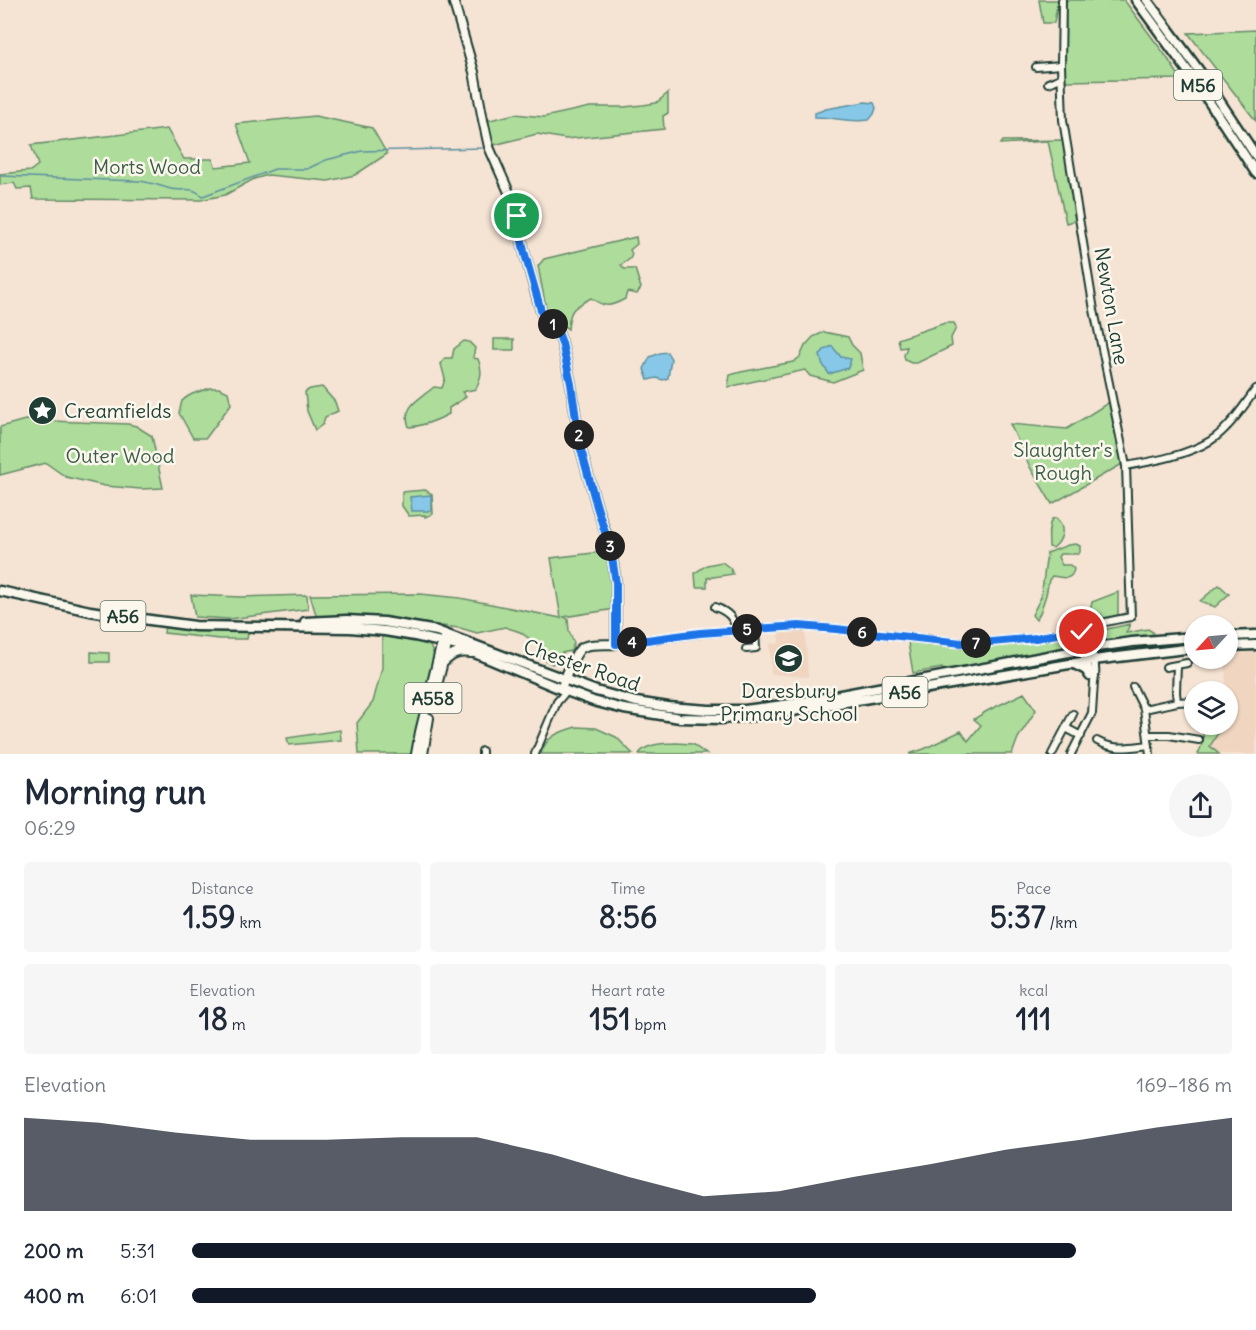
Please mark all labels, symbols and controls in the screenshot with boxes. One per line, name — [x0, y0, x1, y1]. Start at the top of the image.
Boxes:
road number: M56 — [1174, 70, 1222, 100]
park label: Morts Wood — [93, 154, 201, 179]
pin — [491, 190, 542, 241]
icon: arrive — [500, 199, 533, 232]
street label: Newton Lane — [1089, 245, 1135, 367]
pin: 1 — [538, 309, 568, 339]
text: 1 — [550, 314, 556, 334]
place icon: Creamfields — [27, 394, 59, 426]
place label: Creamfields — [64, 398, 171, 423]
pin: 2 — [564, 420, 594, 450]
text: 2 — [575, 425, 583, 445]
park label: Slaughter's Rough — [1013, 437, 1113, 485]
park label: Outer Wood — [65, 443, 175, 468]
pin: 3 — [595, 531, 625, 561]
text: 3 — [605, 536, 615, 556]
road number: A56 — [100, 601, 146, 631]
pin — [1056, 606, 1107, 657]
pin: 5 — [732, 614, 762, 644]
icon: check — [1065, 615, 1098, 648]
north arrow — [1184, 615, 1238, 669]
map controls — [1184, 615, 1238, 735]
pin: 6 — [847, 617, 877, 647]
text: 5 — [742, 619, 752, 639]
text: 6 — [857, 622, 867, 642]
pin: 4 — [617, 627, 647, 657]
pin: 7 — [961, 628, 991, 658]
text: 4 — [627, 632, 637, 652]
street label: Chester Road — [520, 633, 644, 697]
text: 7 — [972, 633, 980, 653]
school or university icon: Daresbury Primary School — [773, 643, 805, 675]
road number: A56 — [882, 677, 928, 707]
place label: Daresbury Primary School — [720, 678, 858, 726]
button: layers — [1184, 681, 1238, 735]
road number: A558 — [404, 683, 462, 713]
text: Morning run — [24, 771, 206, 813]
button: share — [1169, 774, 1232, 837]
text: 06:29 — [24, 815, 76, 840]
text: Distance — [191, 878, 254, 898]
text: Time — [611, 878, 645, 898]
text: Pace — [1016, 878, 1051, 898]
text: 1.59 — [183, 898, 236, 936]
text: 8:56 — [599, 898, 657, 936]
text: 5:37 — [990, 898, 1046, 936]
text: km — [236, 912, 262, 932]
text: /km — [1046, 912, 1077, 932]
text: Elevation — [189, 980, 255, 1000]
text: Heart rate — [591, 980, 665, 1000]
text: kcal — [1019, 980, 1048, 1000]
text: 18 — [199, 1000, 228, 1038]
text: 151 — [590, 1000, 631, 1038]
text: 111 — [1016, 1000, 1052, 1038]
text: m — [228, 1014, 246, 1034]
text: bpm — [631, 1014, 666, 1034]
text: Elevation — [24, 1072, 106, 1097]
text: 169–186 m — [1136, 1072, 1232, 1097]
text: 200 m — [24, 1238, 84, 1263]
text: 5:31 — [120, 1238, 155, 1263]
text: 400 m — [24, 1283, 84, 1308]
text: 6:01 — [120, 1283, 157, 1308]

